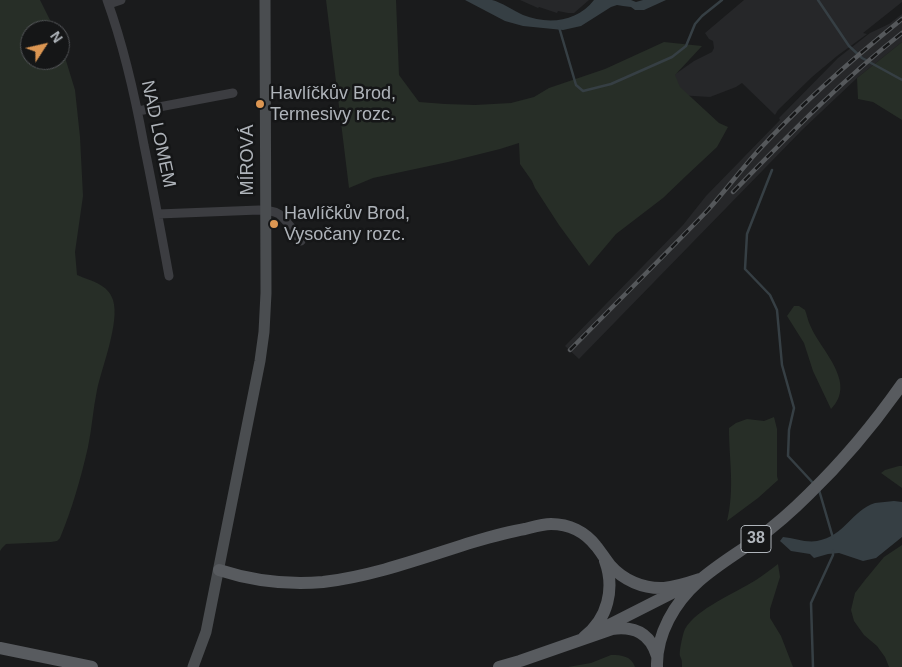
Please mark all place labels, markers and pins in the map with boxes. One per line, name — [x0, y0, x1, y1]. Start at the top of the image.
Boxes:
place label: Havlíčkův Brod, Termesivy rozc. — [270, 83, 396, 126]
marker: Havlíčkův Brod, Termesivy rozc. — [254, 98, 266, 110]
place label: Havlíčkův Brod, Vysočany rozc. — [284, 203, 410, 245]
marker: Havlíčkův Brod, Vysočany rozc. — [268, 218, 280, 230]

